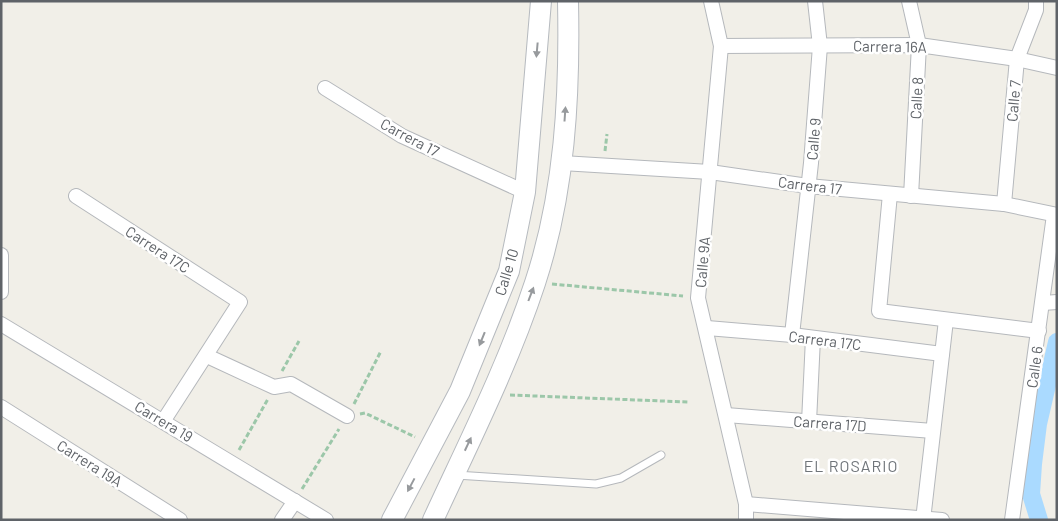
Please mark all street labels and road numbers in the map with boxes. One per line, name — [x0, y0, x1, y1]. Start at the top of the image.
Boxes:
street label: Carrera 16A — [853, 36, 927, 56]
street label: Calle 8 — [906, 76, 926, 120]
street label: Calle 7 — [1002, 79, 1024, 123]
street label: Carrera 17 — [378, 114, 442, 160]
street label: Calle 9 — [802, 117, 824, 161]
street label: Carrera 17 — [777, 172, 843, 198]
street label: Carrera 17C — [122, 222, 194, 276]
street label: Calle 9A — [691, 236, 713, 288]
street label: Calle 10 — [490, 246, 522, 298]
street label: Carrera 17C — [788, 327, 862, 353]
street label: Calle 6 — [1022, 345, 1046, 389]
street label: Carrera 19 — [132, 397, 196, 445]
street label: Carrera 17D — [793, 411, 867, 435]
street label: Carrera 19A — [54, 436, 126, 490]

